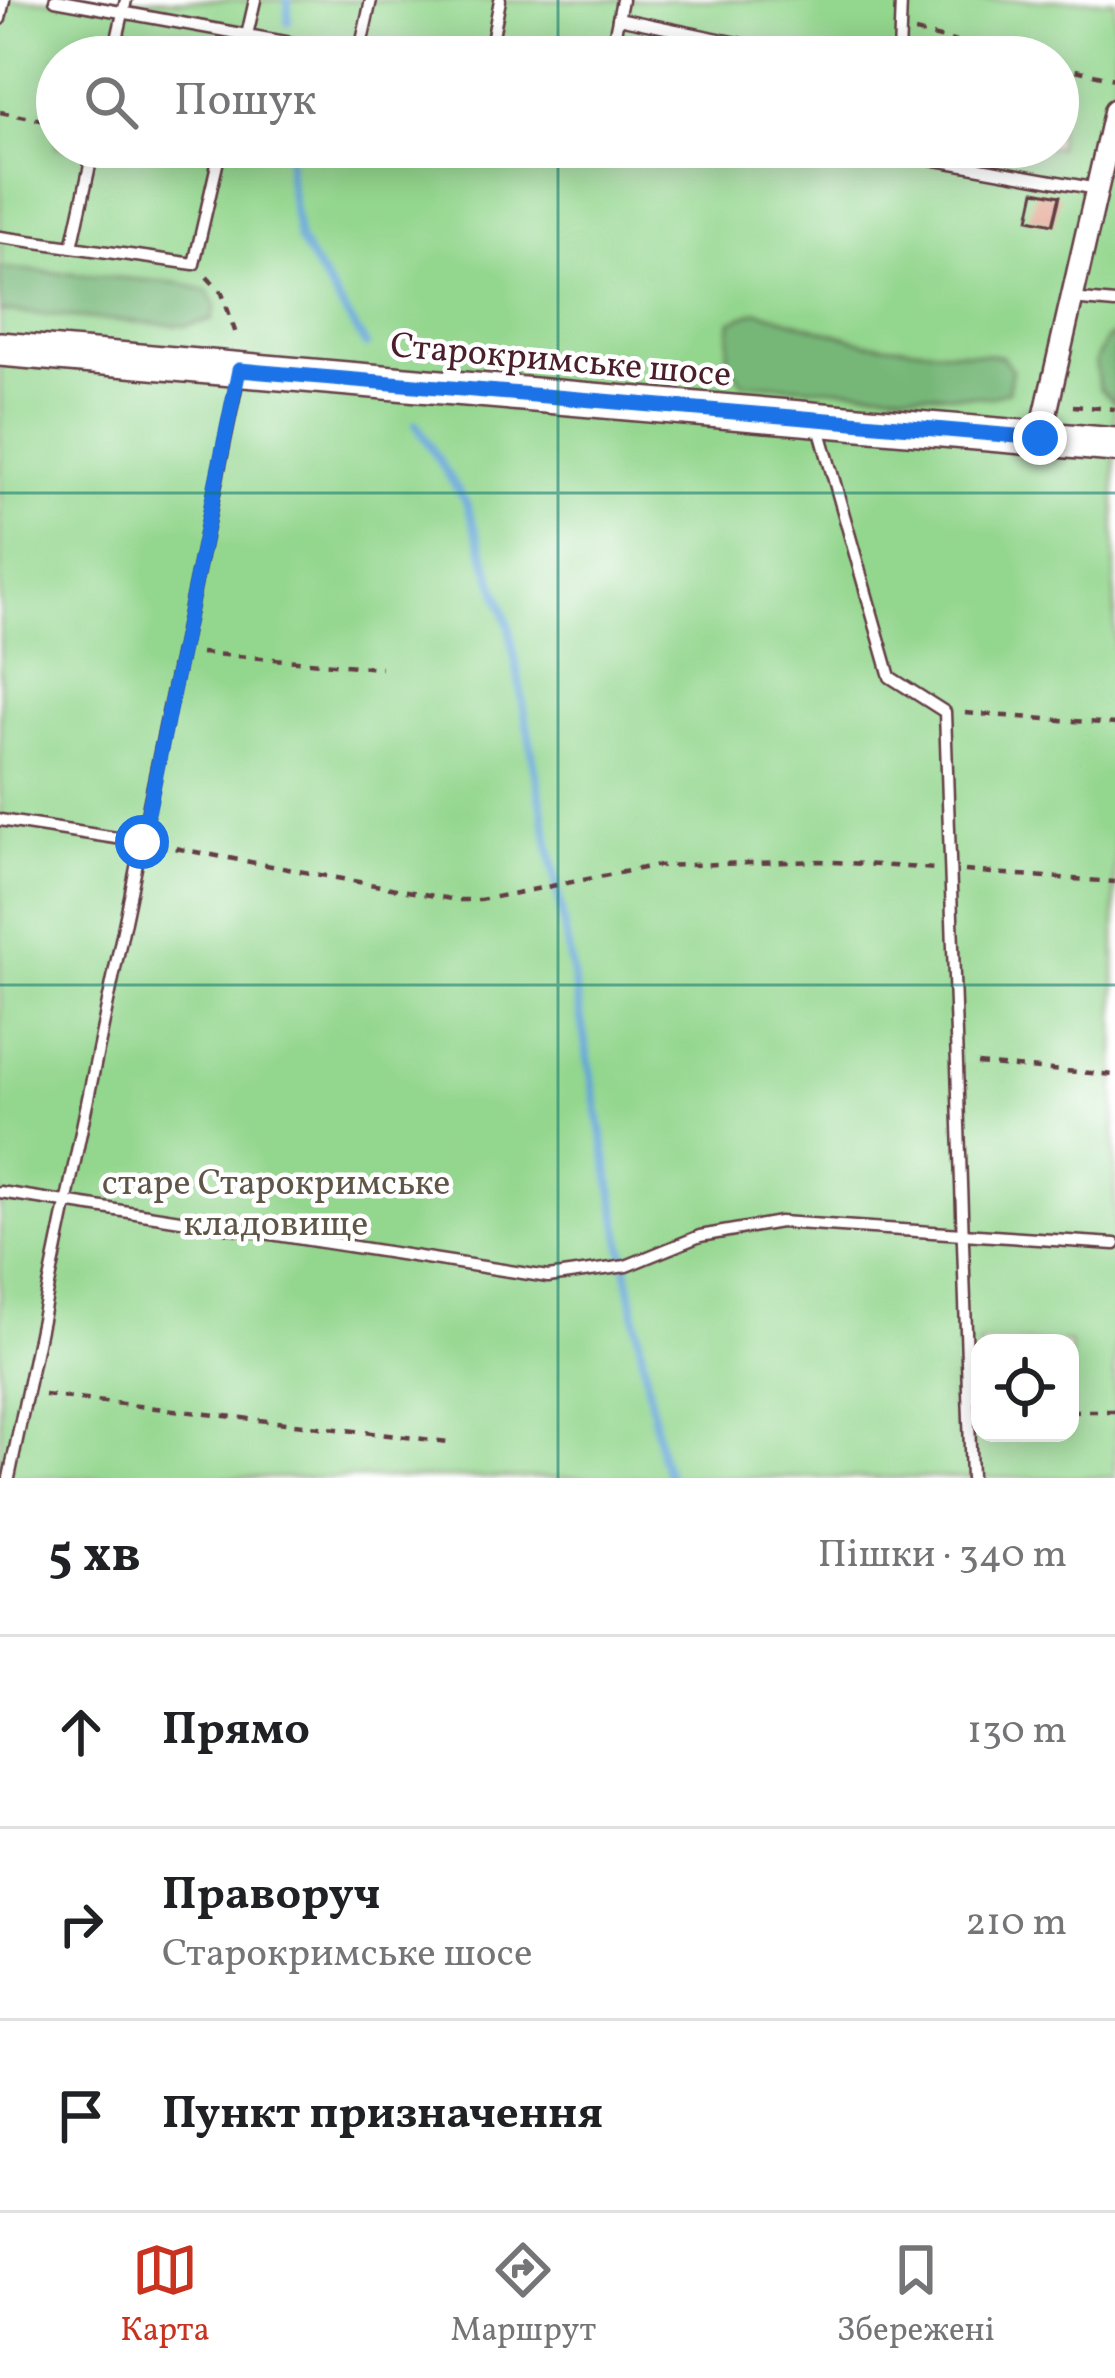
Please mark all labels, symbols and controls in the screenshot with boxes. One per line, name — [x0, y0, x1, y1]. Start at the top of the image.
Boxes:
search box — [36, 36, 1079, 168]
icon: search — [78, 69, 144, 135]
text: Пошук — [174, 71, 317, 134]
street label: Старокримське шосе — [388, 322, 733, 402]
route end — [1013, 411, 1067, 465]
route start — [115, 815, 169, 869]
park label: старе Старокримське кладовище — [102, 1160, 450, 1251]
map controls — [971, 1334, 1079, 1442]
button: locate — [971, 1334, 1079, 1442]
text: 5 хв — [48, 1521, 141, 1592]
text: Пішки · 340 m — [818, 1529, 1067, 1583]
icon: ahead — [48, 1699, 114, 1765]
text: Прямо — [162, 1700, 310, 1763]
text: 130 m — [967, 1705, 1067, 1759]
text: Праворуч — [162, 1865, 381, 1928]
icon: right — [48, 1891, 114, 1957]
text: 210 m — [965, 1897, 1067, 1951]
text: Старокримське шосе — [162, 1928, 533, 1982]
icon: arrive — [48, 2083, 114, 2149]
text: Пункт призначення — [162, 2084, 603, 2147]
tab: Карта — [120, 2237, 210, 2355]
tab: Маршрут — [450, 2237, 596, 2355]
tab: Збережені — [837, 2237, 995, 2355]

